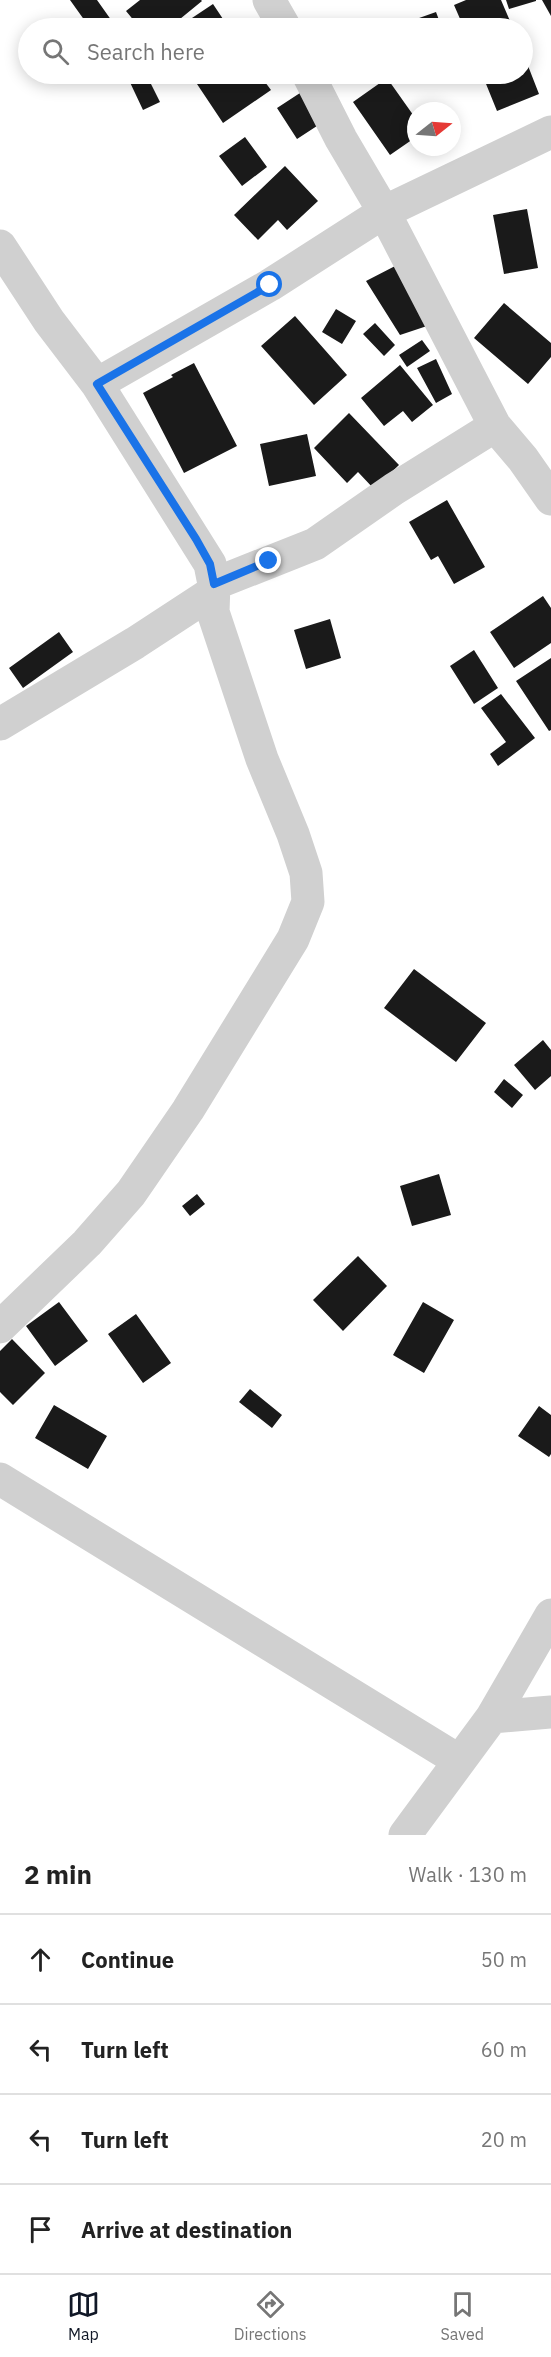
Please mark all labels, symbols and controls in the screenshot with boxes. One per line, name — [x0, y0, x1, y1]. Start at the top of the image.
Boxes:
search box — [18, 18, 533, 84]
icon: search — [39, 35, 72, 68]
text: Search here — [87, 37, 205, 66]
north arrow — [407, 102, 461, 156]
route start — [256, 271, 282, 297]
route end — [255, 547, 281, 573]
text: 2 min — [24, 1857, 92, 1891]
text: Walk · 130 m — [409, 1861, 527, 1888]
icon: ahead — [24, 1943, 57, 1976]
text: Continue — [81, 1945, 174, 1974]
text: 50 m — [481, 1946, 527, 1973]
icon: left — [24, 2033, 57, 2066]
text: Turn left — [81, 2035, 169, 2064]
text: 60 m — [481, 2036, 527, 2063]
icon: left — [24, 2123, 57, 2156]
text: Turn left — [81, 2125, 169, 2154]
text: 20 m — [481, 2126, 527, 2153]
icon: arrive — [24, 2213, 57, 2246]
text: Arrive at destination — [81, 2215, 292, 2244]
tab: Map — [67, 2288, 100, 2344]
tab: Directions — [234, 2288, 307, 2344]
tab: Saved — [441, 2288, 484, 2344]

